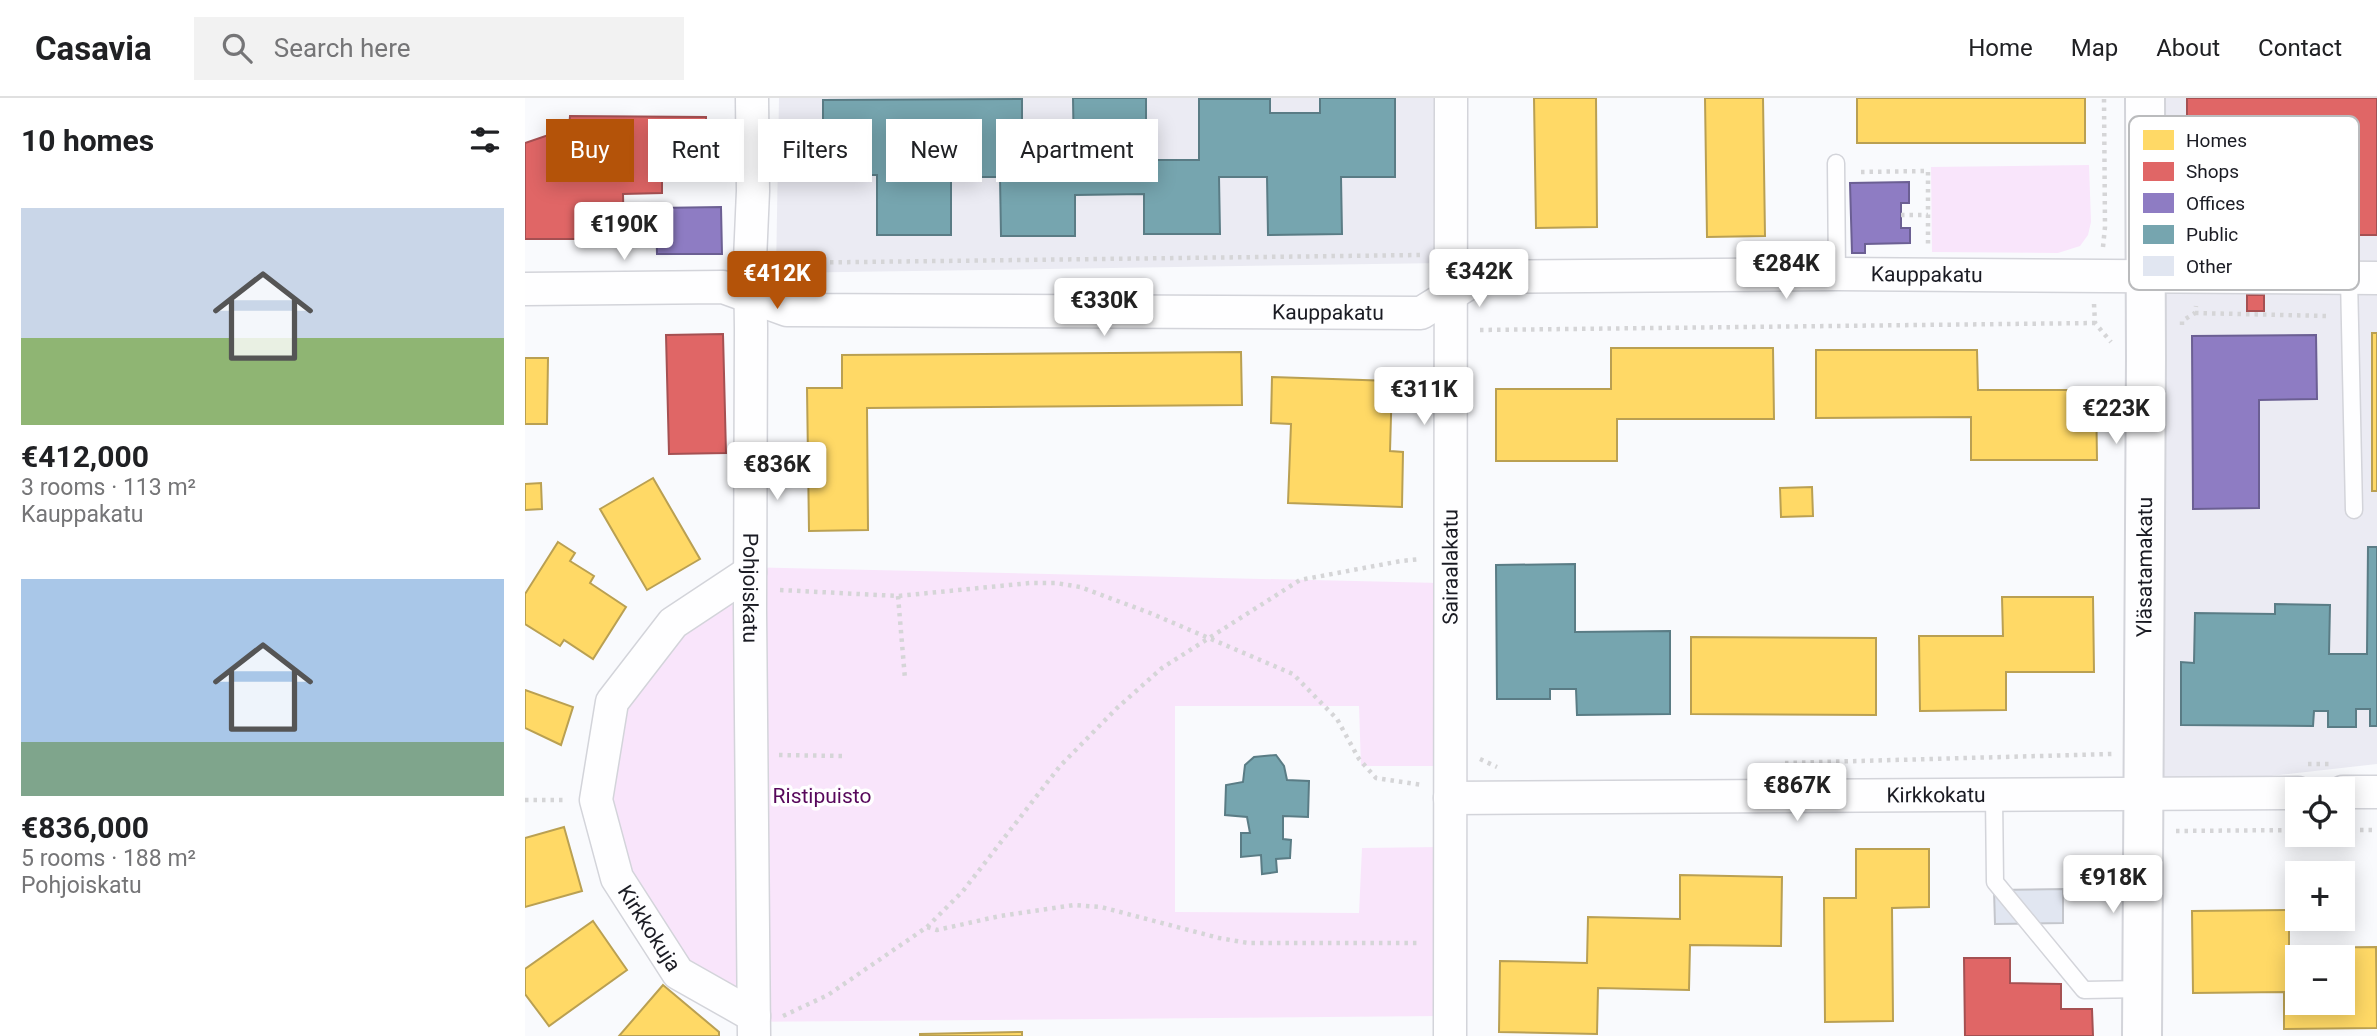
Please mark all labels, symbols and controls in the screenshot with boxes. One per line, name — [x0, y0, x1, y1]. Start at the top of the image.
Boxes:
search box — [194, 17, 684, 80]
text: Casavia — [35, 29, 152, 68]
icon: search — [218, 29, 256, 67]
text: Search here — [274, 33, 411, 63]
text: Home — [1968, 34, 2033, 62]
text: Map — [2071, 34, 2118, 62]
text: About — [2156, 34, 2220, 62]
text: Contact — [2258, 34, 2342, 62]
legend — [2129, 116, 2359, 290]
chip: Buy — [546, 119, 634, 182]
chip: Rent — [648, 119, 744, 182]
chip: Filters — [758, 119, 872, 182]
chip: New — [886, 119, 982, 182]
chip: Apartment — [996, 119, 1158, 182]
icon: filters — [466, 121, 504, 159]
text: 10 homes — [21, 123, 154, 158]
text: Homes — [2186, 129, 2247, 152]
text: Shops — [2186, 160, 2239, 183]
text: Offices — [2186, 192, 2245, 215]
pin: €190K — [575, 202, 673, 262]
text: €190K — [590, 211, 658, 238]
text: Public — [2186, 223, 2238, 246]
pin: €284K — [1737, 242, 1835, 301]
pin: €342K — [1430, 250, 1528, 309]
text: €284K — [1752, 250, 1820, 277]
pin: €412K — [728, 252, 826, 311]
icon: home — [200, 253, 326, 379]
text: Other — [2186, 255, 2233, 278]
text: €342K — [1445, 258, 1513, 285]
text: €412K — [743, 260, 811, 287]
street label: Kauppakatu — [1871, 262, 1983, 287]
pin: €330K — [1055, 278, 1153, 338]
text: €330K — [1070, 287, 1138, 314]
street label: Kauppakatu — [1272, 300, 1384, 325]
pin: €311K — [1375, 368, 1473, 427]
text: €311K — [1390, 376, 1458, 403]
pin: €223K — [2067, 386, 2165, 446]
text: €223K — [2082, 395, 2150, 422]
text: €412,000 — [21, 439, 149, 474]
pin: €836K — [728, 442, 826, 502]
text: €836K — [743, 451, 811, 478]
text: 3 rooms · 113 m² — [21, 474, 196, 501]
street label: Yläsatamakatu — [2132, 497, 2157, 637]
text: Kauppakatu — [21, 501, 143, 528]
street label: Sairaalakatu — [1438, 509, 1463, 625]
street label: Pohjoiskatu — [738, 533, 762, 643]
icon: home — [200, 624, 326, 750]
pin: €867K — [1748, 764, 1846, 823]
text: €867K — [1763, 772, 1831, 799]
map controls — [2285, 777, 2355, 1015]
button: locate — [2285, 777, 2355, 847]
street label: Kirkkokatu — [1886, 783, 1986, 807]
park label: Ristipuisto — [773, 784, 871, 808]
text: €836,000 — [21, 810, 149, 845]
text: 5 rooms · 188 m² — [21, 845, 196, 872]
pin: €918K — [2064, 856, 2162, 915]
button: + — [2285, 861, 2355, 931]
text: €918K — [2079, 864, 2147, 891]
text: Pohjoiskatu — [21, 872, 142, 899]
street label: Kirkkokuja — [613, 881, 686, 976]
button: − — [2285, 945, 2355, 1015]

